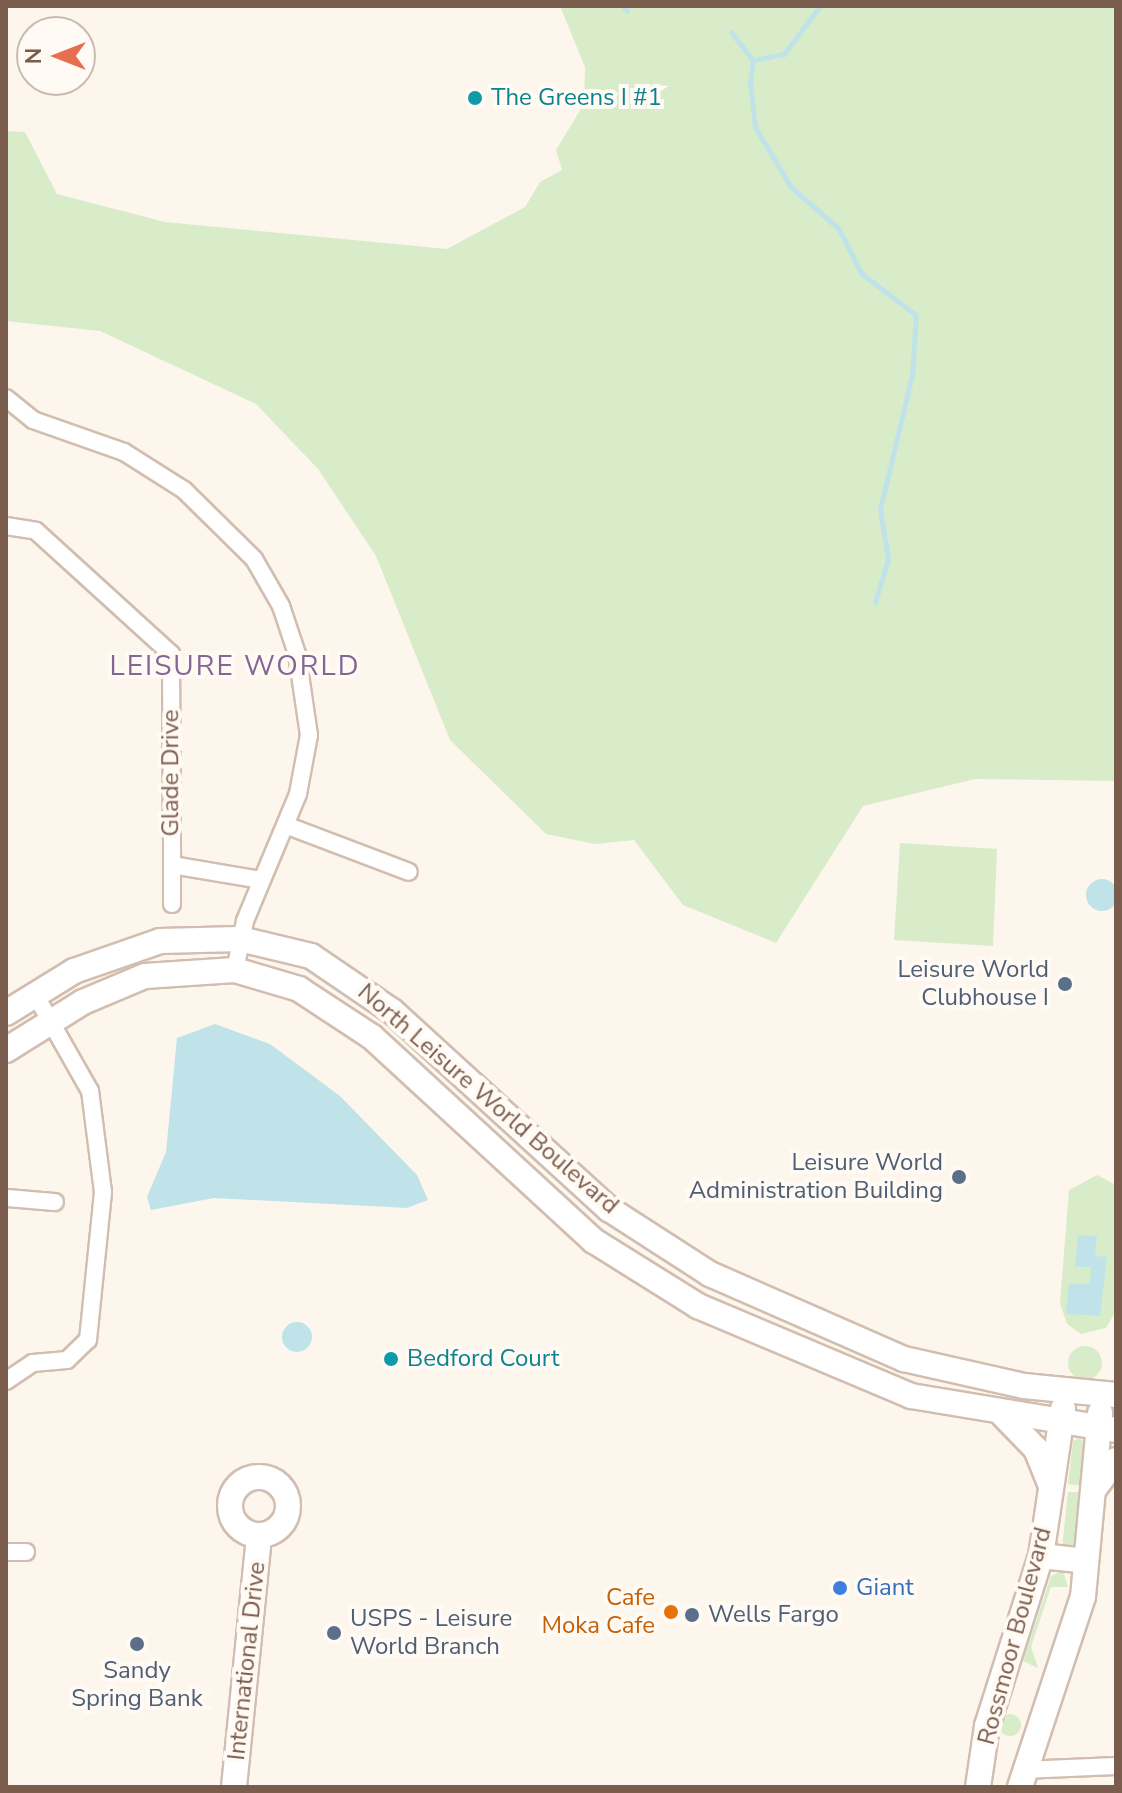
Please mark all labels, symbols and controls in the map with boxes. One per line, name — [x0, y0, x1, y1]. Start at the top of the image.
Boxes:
north arrow — [16, 16, 96, 96]
text: N — [19, 48, 49, 64]
place label: The Greens I #1 — [491, 84, 662, 112]
marker: The Greens I #1 — [466, 89, 484, 107]
district label: LEISURE WORLD — [109, 649, 361, 683]
street label: Glade Drive — [157, 709, 185, 837]
place label: Leisure World Clubhouse I — [897, 956, 1049, 1012]
marker: Leisure World Clubhouse I — [1056, 975, 1074, 993]
street label: North Leisure World Boulevard — [352, 978, 624, 1220]
place label: Leisure World Administration Building — [689, 1149, 943, 1205]
marker: Leisure World Administration Building — [950, 1168, 968, 1186]
place label: Bedford Court — [407, 1345, 559, 1373]
marker: Bedford Court — [382, 1350, 400, 1368]
street label: Rossmoor Boulevard — [972, 1524, 1058, 1748]
street label: International Drive — [222, 1560, 272, 1762]
place label: Giant — [856, 1574, 914, 1602]
marker: Giant — [831, 1579, 849, 1597]
place label: Cafe Moka Cafe — [541, 1584, 655, 1640]
place label: Wells Fargo — [708, 1601, 839, 1629]
marker: Cafe Moka Cafe — [662, 1603, 680, 1621]
place label: USPS - Leisure World Branch — [350, 1605, 512, 1661]
marker: Wells Fargo — [683, 1606, 701, 1624]
marker: USPS - Leisure World Branch — [325, 1624, 343, 1642]
marker: Sandy Spring Bank — [128, 1635, 146, 1653]
place label: Sandy Spring Bank — [71, 1657, 203, 1713]

